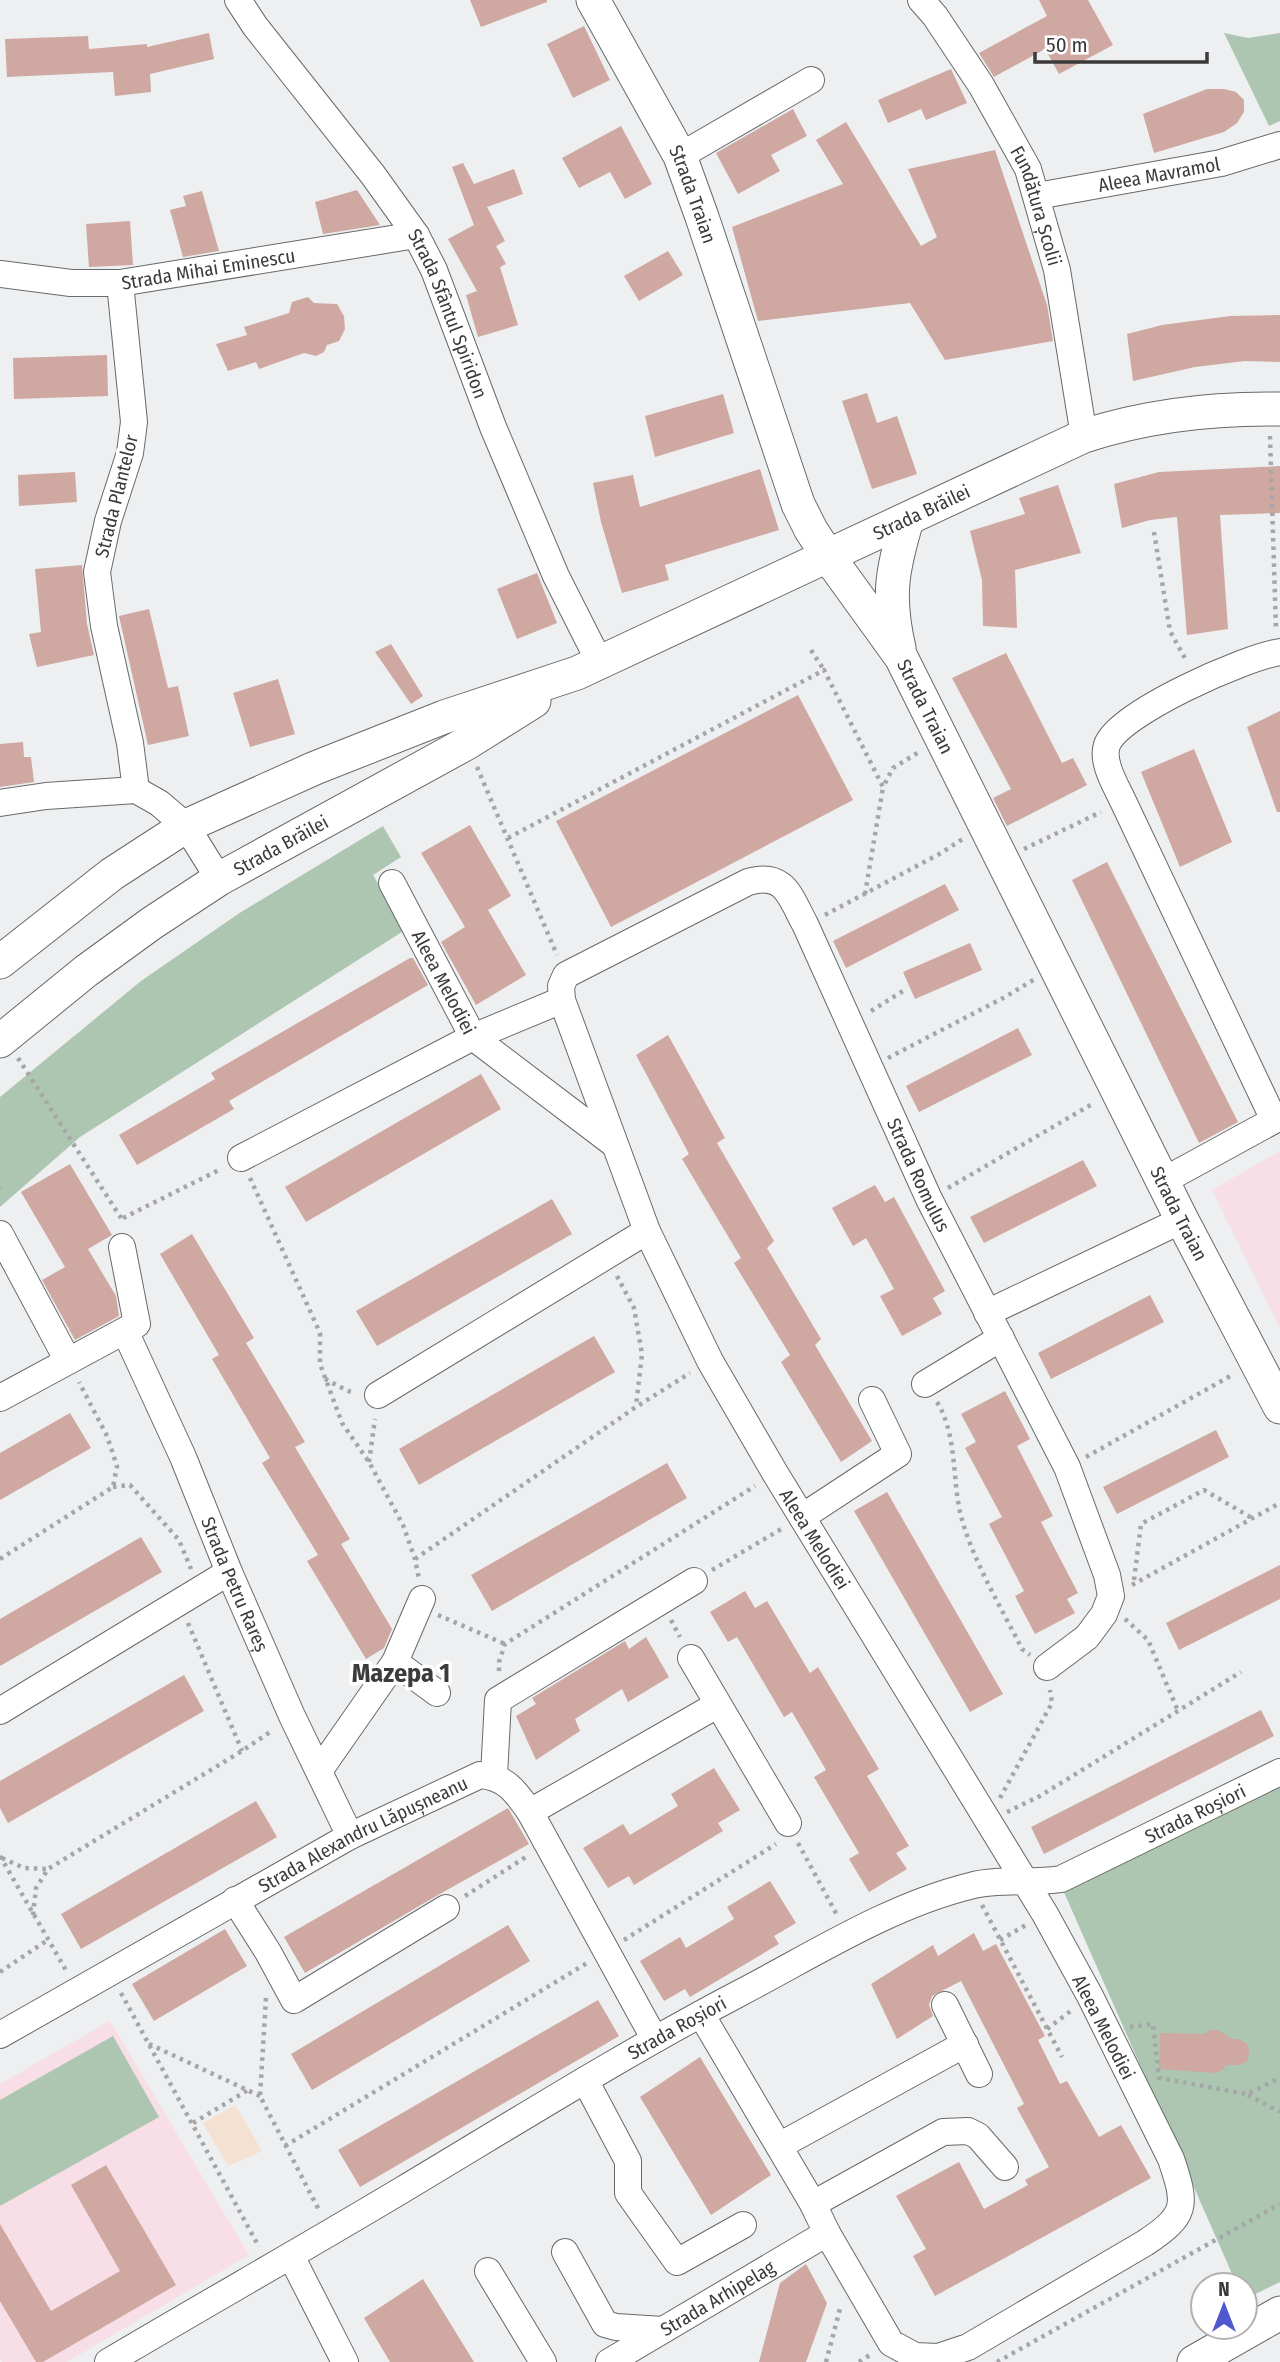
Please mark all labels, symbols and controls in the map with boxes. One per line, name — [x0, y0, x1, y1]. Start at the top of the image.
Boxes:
scale bar — [1035, 21, 1206, 65]
text: 50 m — [1046, 32, 1088, 58]
street label: Strada Traian — [664, 141, 721, 246]
street label: Fundătura Școlii — [1005, 142, 1066, 268]
street label: Aleea Mavramol — [1096, 152, 1222, 197]
street label: Strada Sfântul Spiridon — [403, 224, 492, 402]
street label: Strada Mihai Eminescu — [120, 244, 297, 295]
street label: Strada Plantelor — [90, 432, 143, 560]
street label: Strada Brăilei — [869, 480, 974, 545]
street label: Strada Traian — [892, 655, 958, 758]
street label: Strada Brăilei — [230, 810, 332, 881]
street label: Aleea Melodiei — [407, 926, 480, 1038]
street label: Strada Romulus — [882, 1115, 955, 1236]
street label: Strada Traian — [1145, 1163, 1212, 1265]
street label: Aleea Melodiei — [775, 1485, 855, 1594]
street label: Strada Petru Rareș — [196, 1513, 273, 1655]
district label: Mazepa 1 — [352, 1658, 450, 1689]
street label: Strada Alexandru Lăpușneanu — [254, 1772, 471, 1898]
street label: Strada Roșiori — [1141, 1780, 1250, 1848]
street label: Aleea Melodiei — [1067, 1971, 1140, 2083]
street label: Strada Roșiori — [624, 1991, 730, 2065]
street label: Strada Arhipelag — [656, 2256, 779, 2341]
north arrow — [1189, 2271, 1259, 2341]
text: N — [1218, 2278, 1230, 2301]

